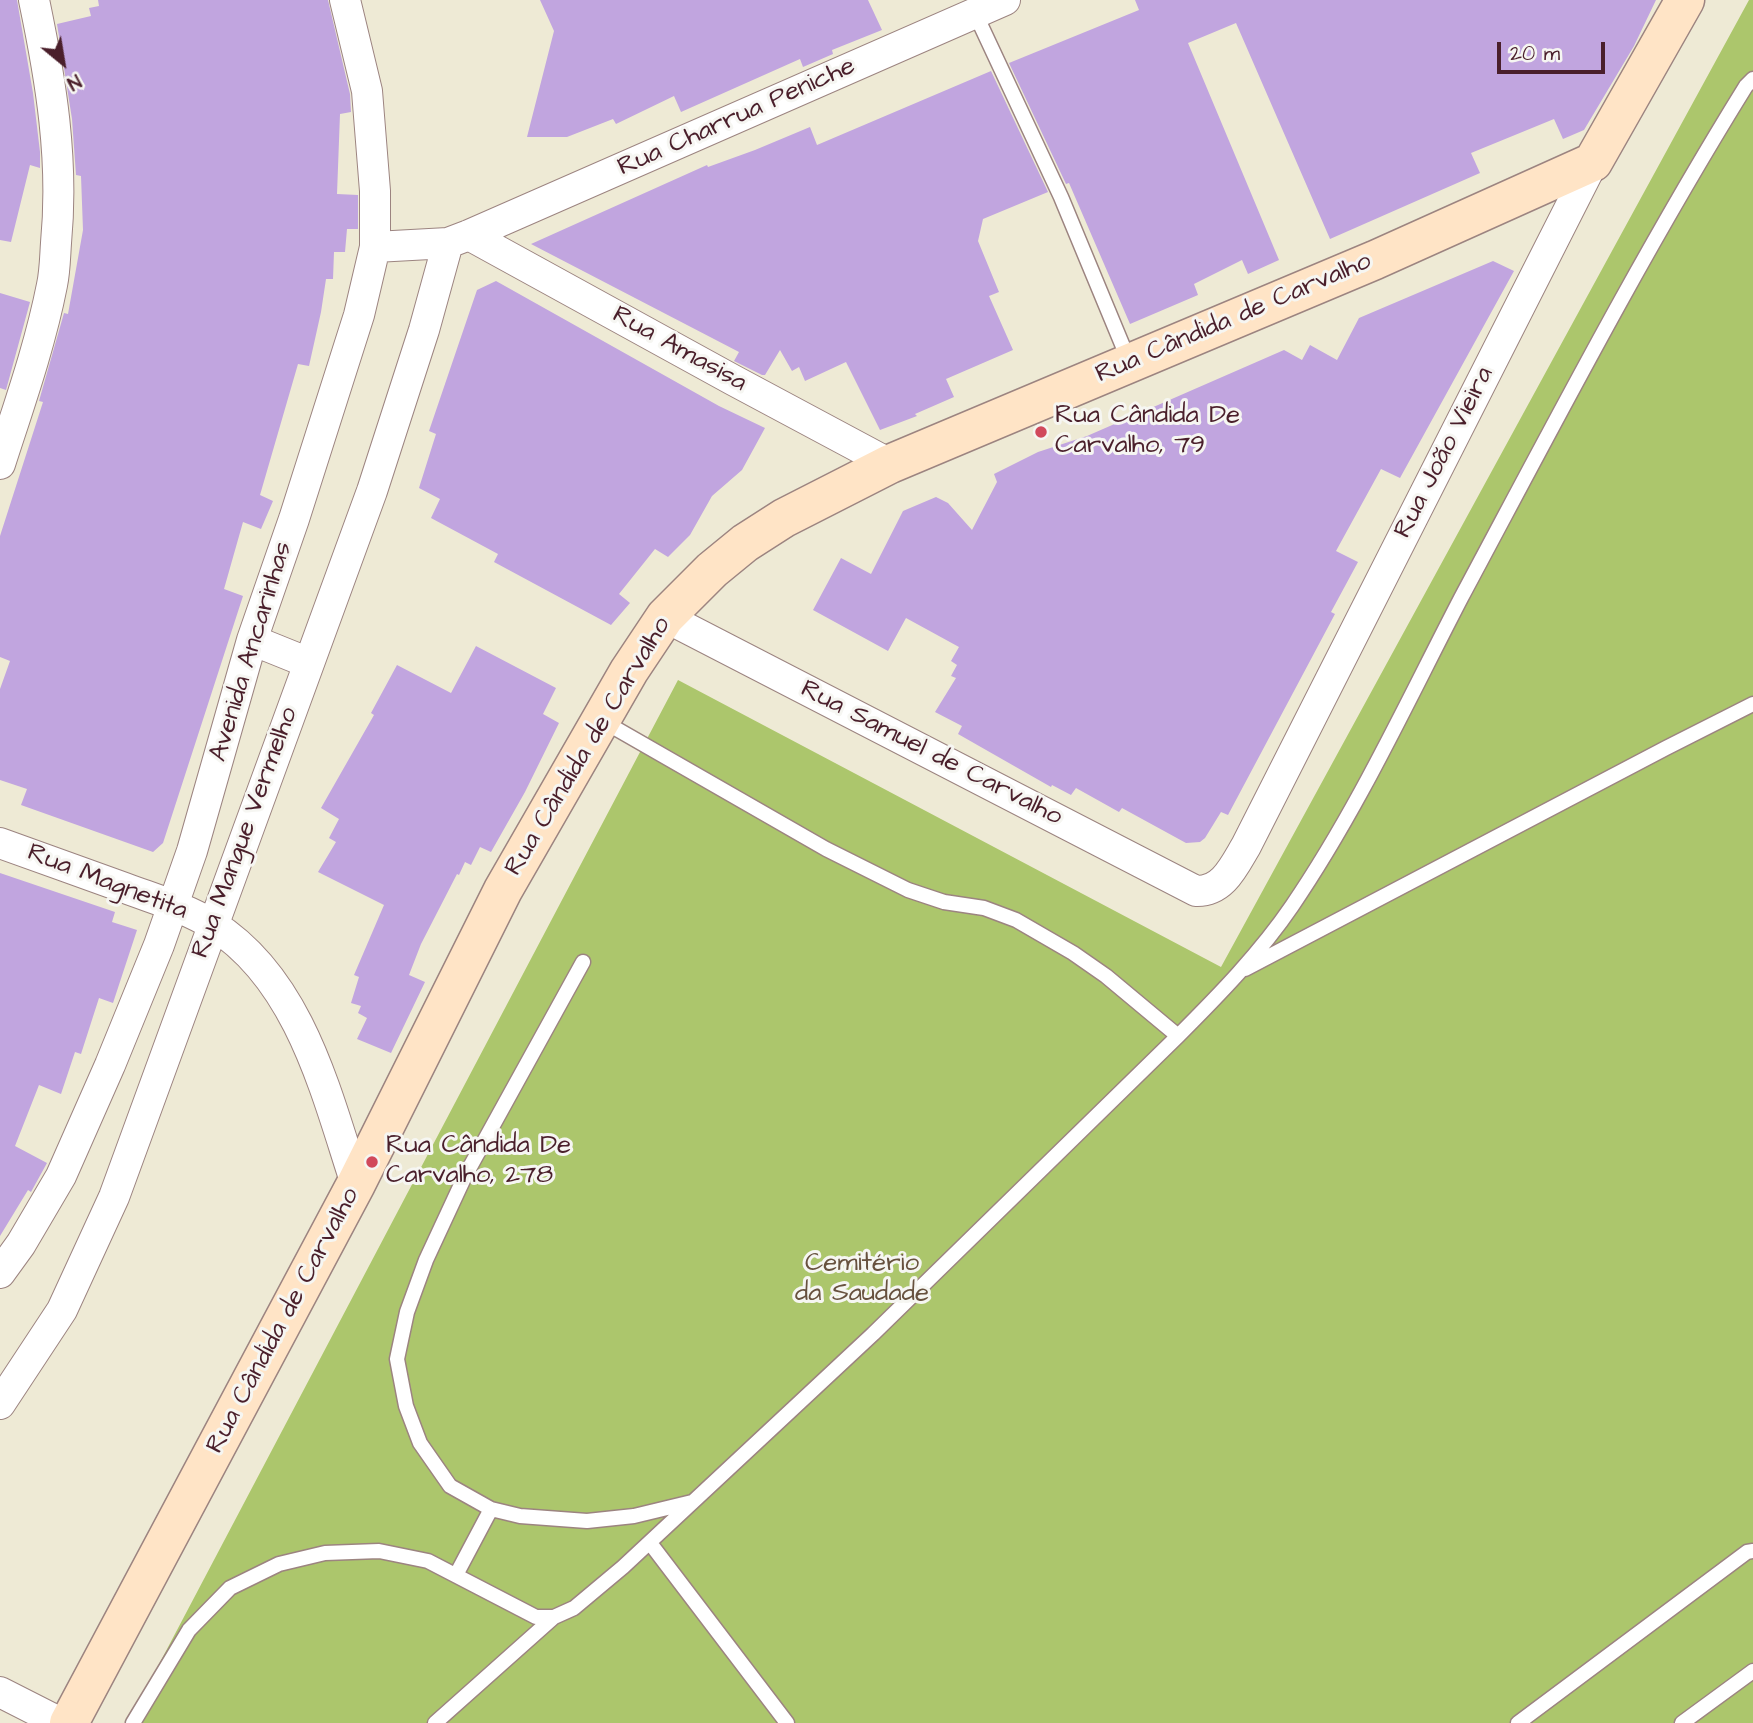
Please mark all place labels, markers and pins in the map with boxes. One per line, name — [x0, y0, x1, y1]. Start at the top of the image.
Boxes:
place label: Rua Cândida De Carvalho, 79 — [1055, 401, 1240, 462]
marker: Rua Cândida De Carvalho, 79 — [1033, 424, 1049, 440]
place label: Rua Cândida De Carvalho, 278 — [386, 1131, 571, 1192]
marker: Rua Cândida De Carvalho, 278 — [364, 1154, 380, 1170]

